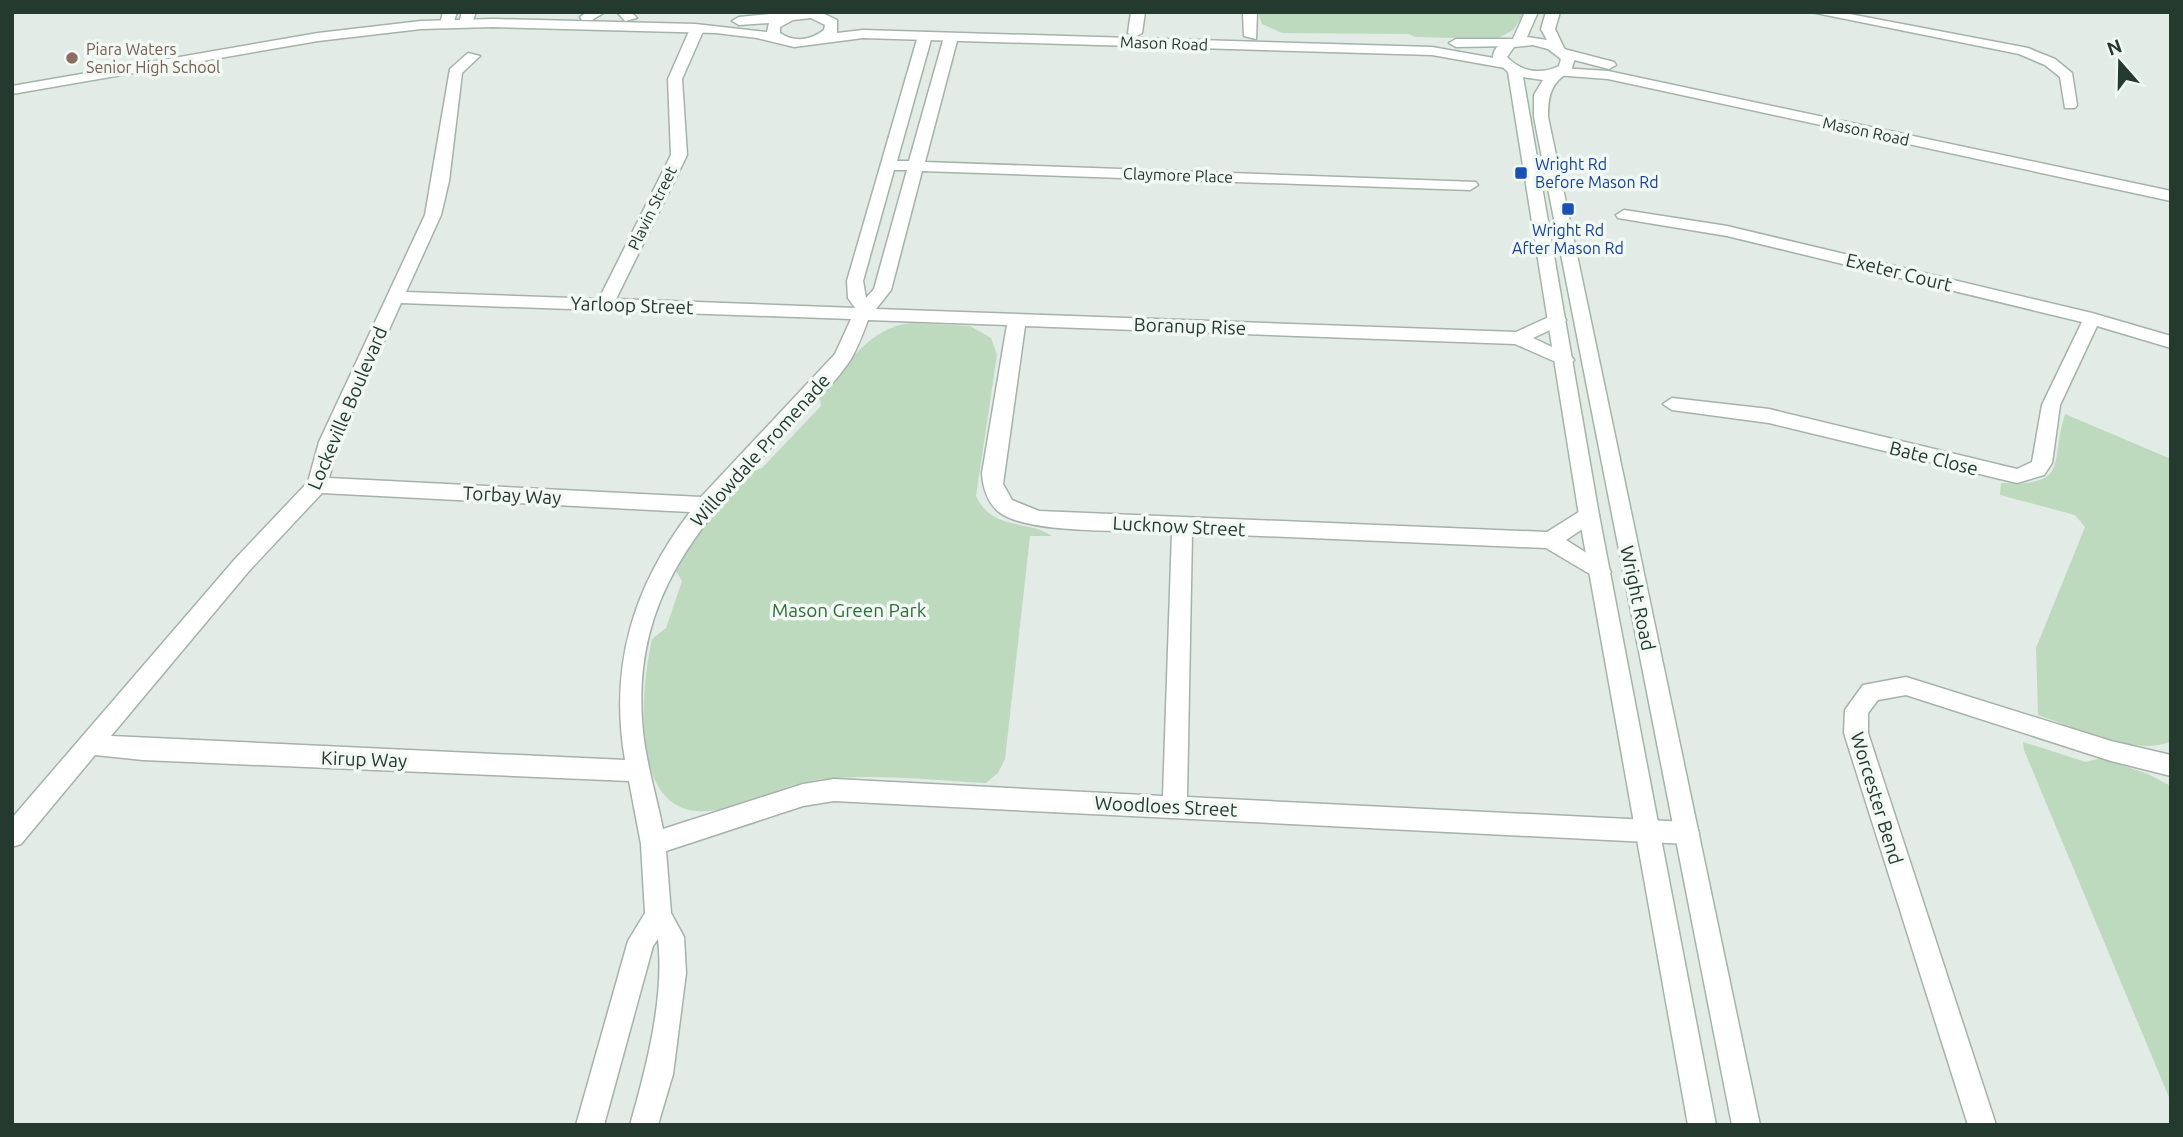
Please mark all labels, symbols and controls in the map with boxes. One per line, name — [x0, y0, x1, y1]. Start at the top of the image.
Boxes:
north arrow — [2085, 28, 2155, 98]
street label: Mason Road — [1120, 32, 1208, 54]
text: N — [2104, 34, 2125, 60]
place label: Piara Waters Senior High School — [86, 40, 220, 76]
marker: Piara Waters Senior High School — [64, 50, 80, 66]
street label: Mason Road — [1821, 113, 1911, 149]
place label: Wright Rd Before Mason Rd — [1535, 155, 1659, 191]
street label: Plavin Street — [624, 162, 680, 253]
street label: Claymore Place — [1123, 164, 1233, 186]
marker: Wright Rd Before Mason Rd — [1513, 165, 1529, 181]
marker: Wright Rd After Mason Rd — [1560, 201, 1576, 217]
place label: Wright Rd After Mason Rd — [1512, 221, 1624, 257]
street label: Exeter Court — [1844, 248, 1955, 296]
street label: Yarloop Street — [570, 292, 694, 318]
street label: Boranup Rise — [1133, 313, 1247, 339]
street label: Lockeville Boulevard — [303, 323, 391, 493]
street label: Willowdale Promenade — [686, 369, 834, 531]
street label: Bate Close — [1887, 436, 1981, 480]
street label: Torbay Way — [462, 481, 562, 509]
street label: Lucknow Street — [1112, 512, 1247, 540]
street label: Wright Road — [1616, 544, 1660, 652]
park label: Mason Green Park — [772, 599, 927, 621]
street label: Worcester Bend — [1846, 729, 1908, 867]
street label: Kirup Way — [321, 747, 407, 771]
street label: Woodloes Street — [1094, 791, 1238, 821]

